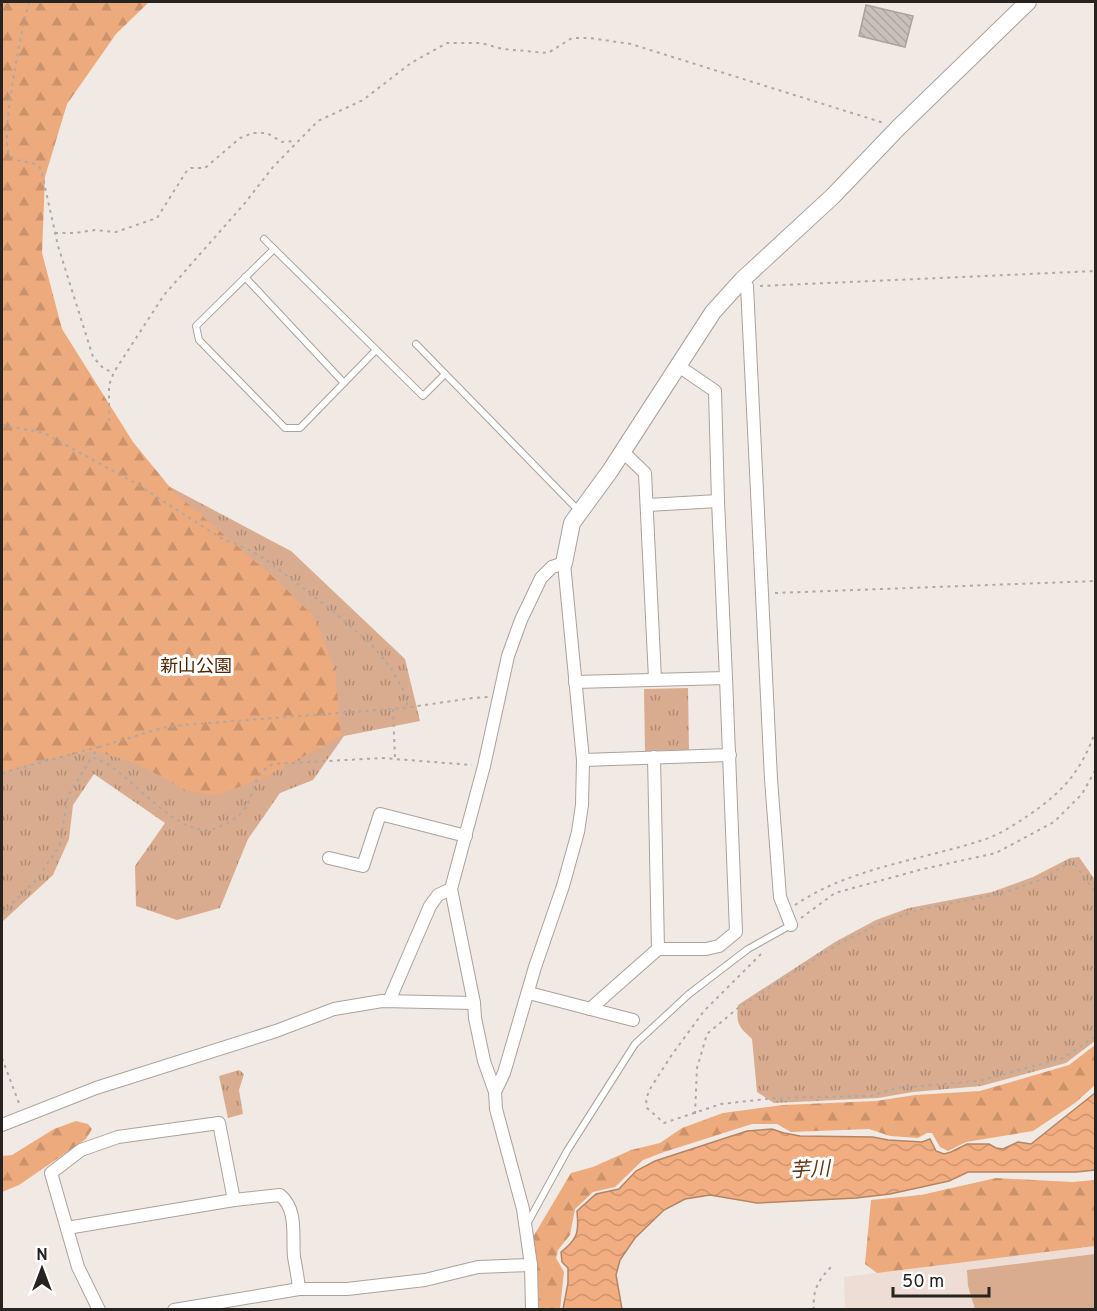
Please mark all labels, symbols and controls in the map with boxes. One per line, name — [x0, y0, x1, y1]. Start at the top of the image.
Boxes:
park label: 新山公園 — [160, 656, 232, 679]
water label: 芋川 — [789, 1157, 833, 1185]
north arrow — [12, 1239, 72, 1299]
text: N — [36, 1246, 48, 1266]
scale bar — [893, 1260, 989, 1298]
text: 50 m — [902, 1271, 944, 1294]

